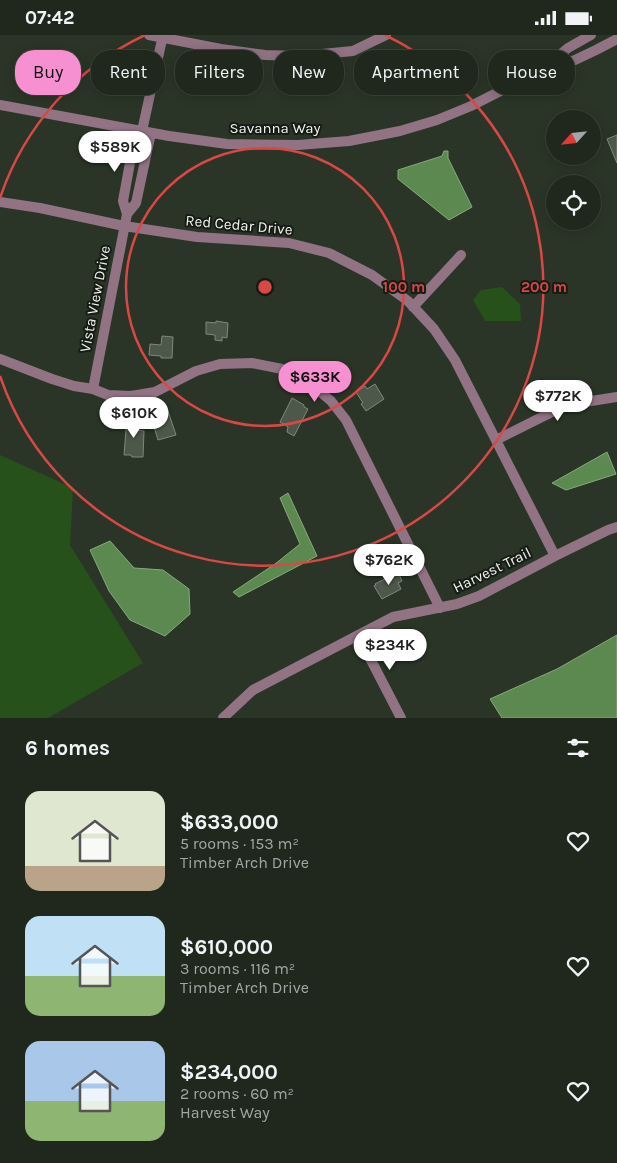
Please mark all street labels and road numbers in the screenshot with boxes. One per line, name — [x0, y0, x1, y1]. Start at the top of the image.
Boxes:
street label: Savanna Way — [229, 119, 321, 137]
street label: Red Cedar Drive — [185, 211, 293, 239]
street label: Vista View Drive — [76, 244, 114, 354]
street label: Harvest Trail — [450, 543, 534, 597]

